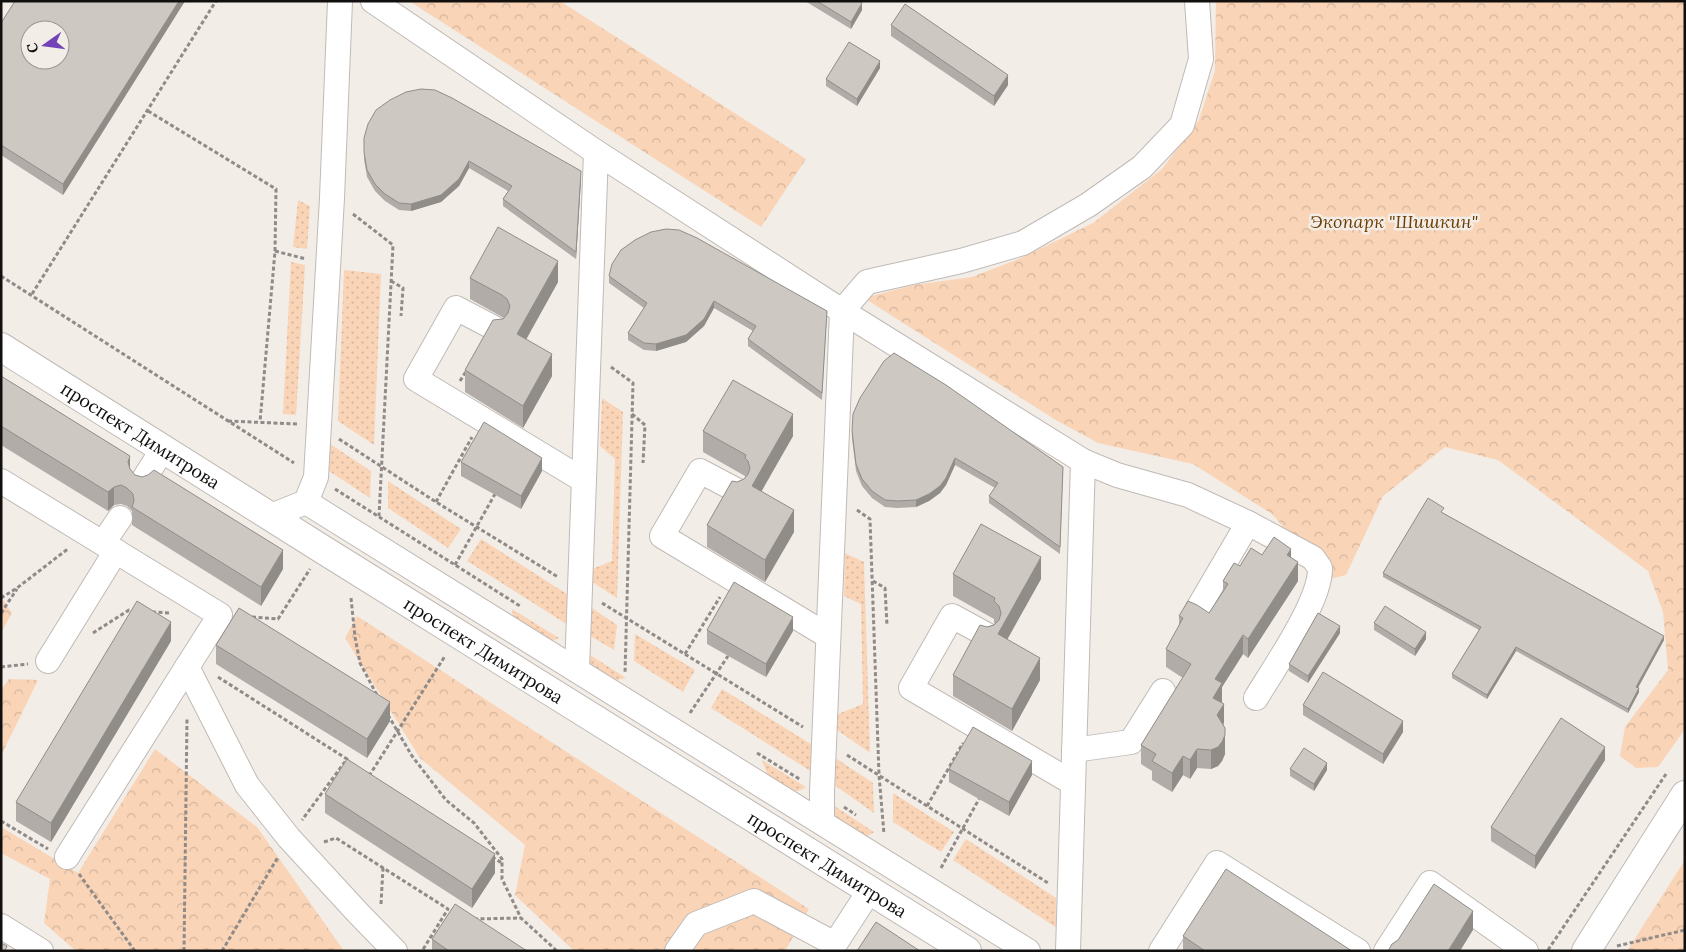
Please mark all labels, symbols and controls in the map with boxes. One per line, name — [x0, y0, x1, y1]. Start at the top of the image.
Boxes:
north arrow — [20, 20, 70, 70]
text: С — [22, 41, 42, 55]
park label: Экопарк "Шишкин" — [1310, 210, 1478, 233]
street label: проспект Димитрова — [57, 376, 224, 493]
street label: проспект Димитрова — [400, 592, 568, 708]
street label: проспект Димитрова — [744, 806, 911, 922]

